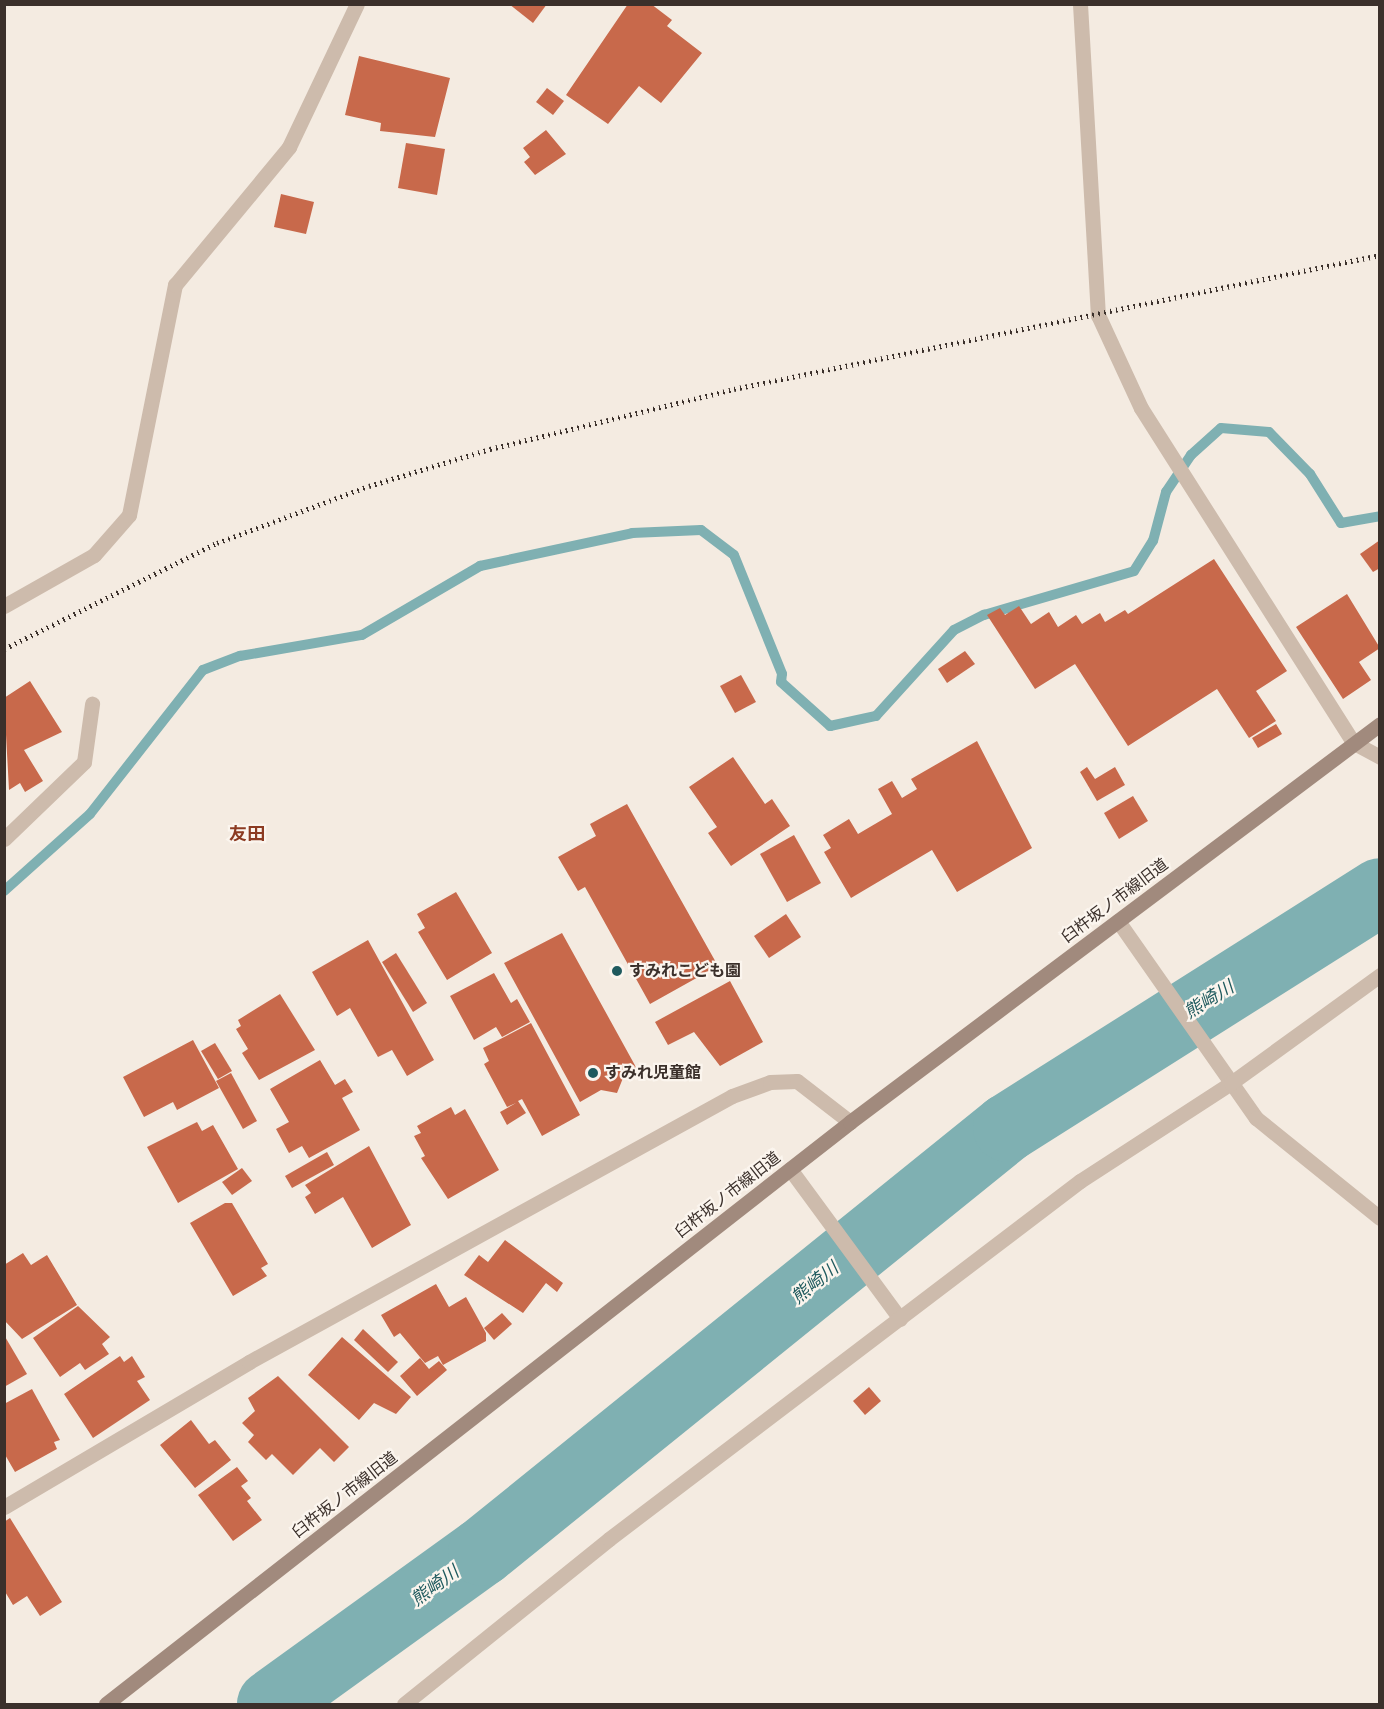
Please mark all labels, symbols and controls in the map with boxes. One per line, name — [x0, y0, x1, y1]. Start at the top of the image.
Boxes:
district label: 友田 — [229, 823, 265, 845]
street label: 臼杵坂ノ市線旧道 — [1058, 855, 1172, 947]
place label: すみれこども園 — [629, 961, 741, 981]
marker: すみれこども園 — [610, 964, 624, 978]
water label: 熊崎川 — [1180, 977, 1238, 1023]
place label: すみれ児童館 — [605, 1063, 701, 1083]
marker: すみれ児童館 — [586, 1066, 600, 1080]
street label: 臼杵坂ノ市線旧道 — [672, 1148, 784, 1242]
water label: 熊崎川 — [787, 1258, 843, 1308]
street label: 臼杵坂ノ市線旧道 — [289, 1448, 401, 1542]
water label: 熊崎川 — [407, 1561, 463, 1611]

